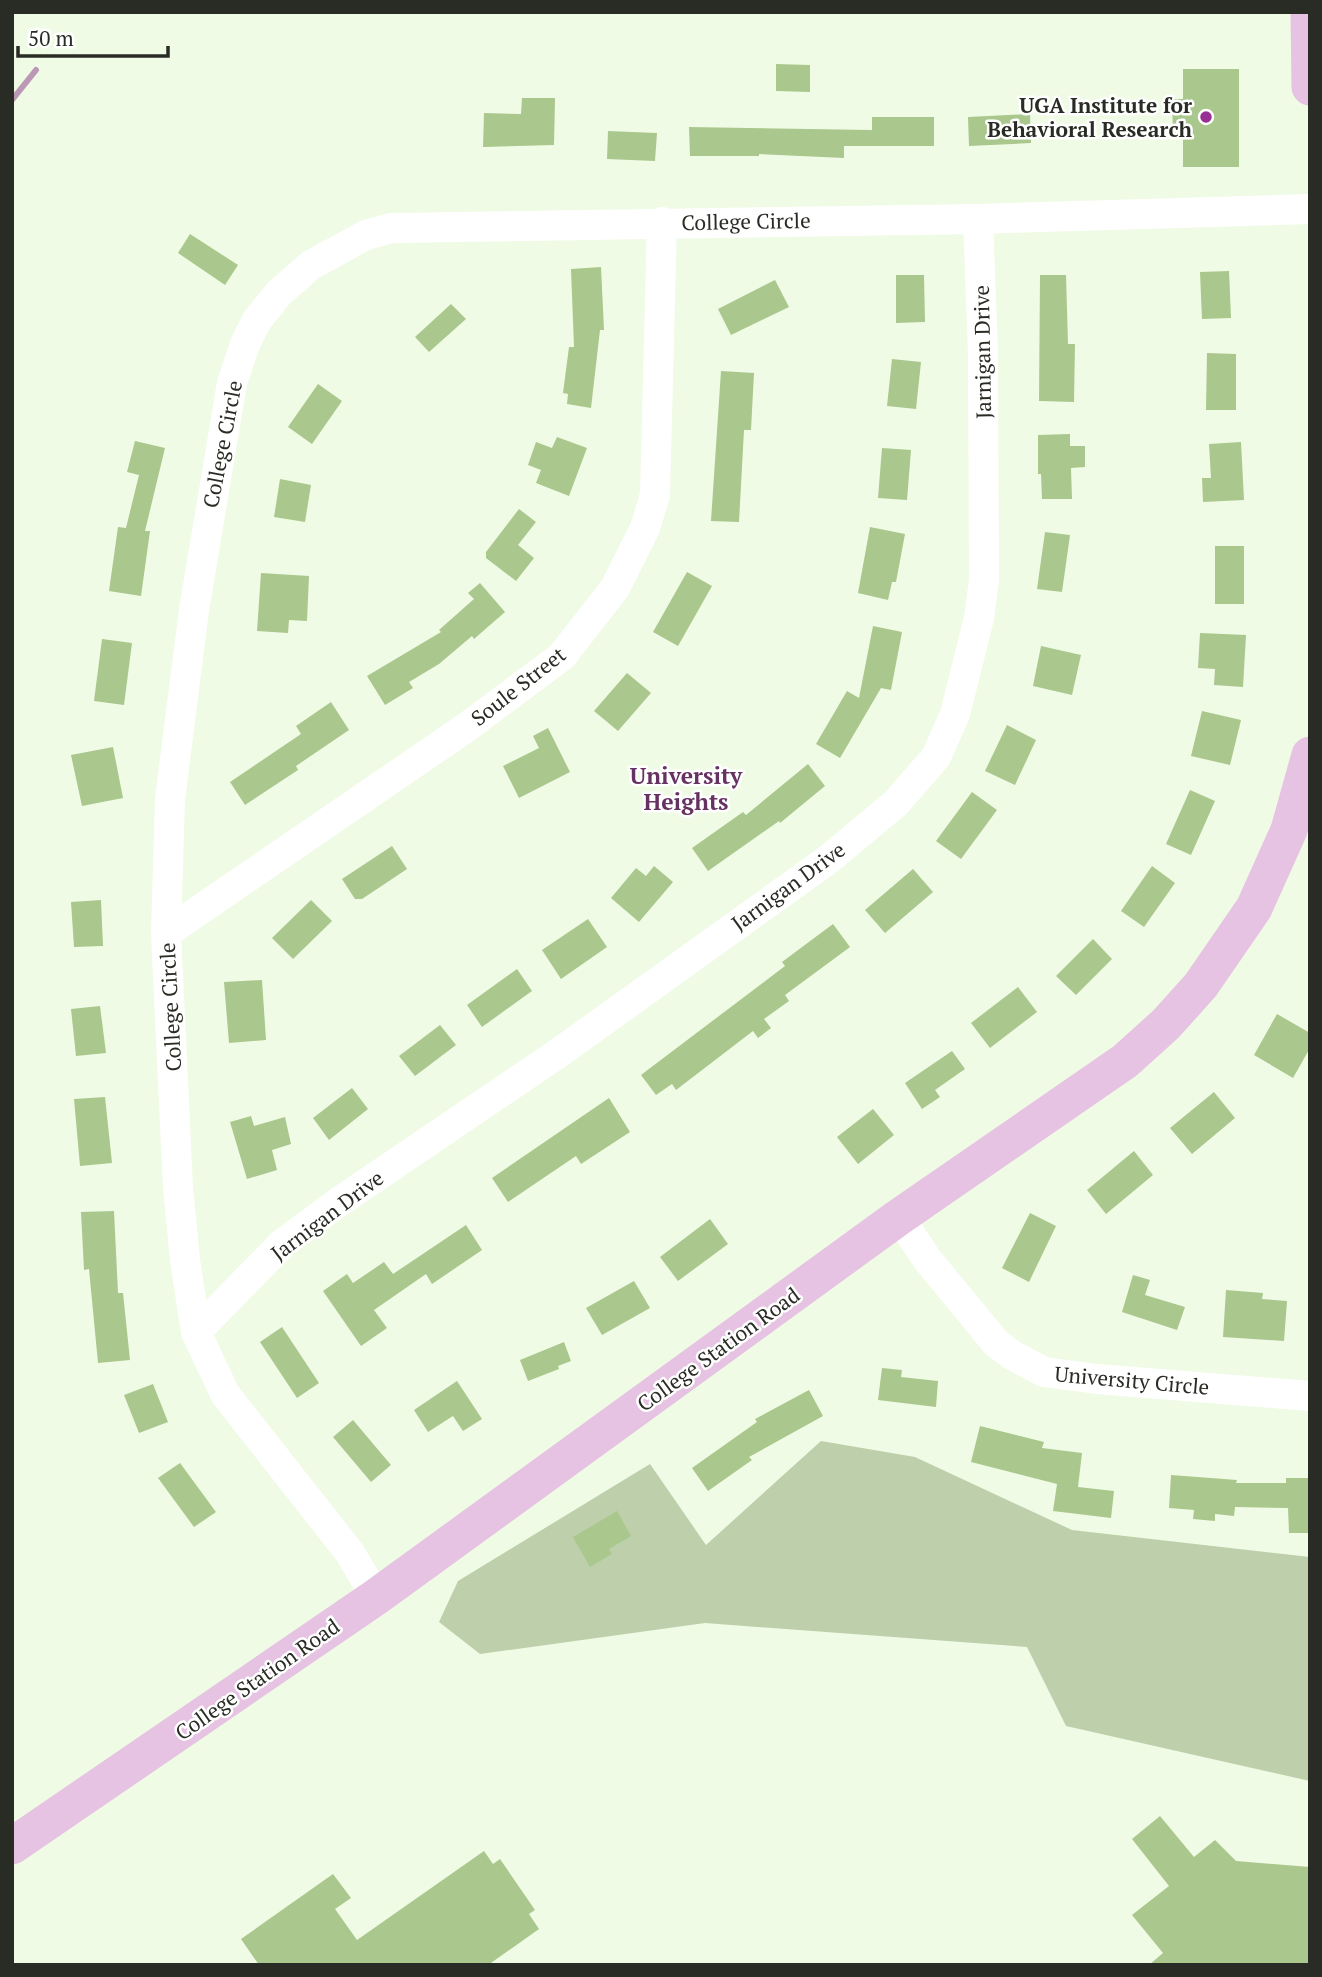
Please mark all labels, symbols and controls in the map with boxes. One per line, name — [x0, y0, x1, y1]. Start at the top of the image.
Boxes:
scale bar — [18, 14, 168, 58]
text: 50 m — [28, 24, 74, 52]
place label: UGA Institute for Behavioral Research — [987, 91, 1193, 143]
marker: UGA Institute for Behavioral Research — [1198, 109, 1214, 125]
street label: College Circle — [681, 206, 811, 236]
street label: Jarnigan Drive — [967, 285, 997, 419]
street label: College Circle — [196, 378, 248, 510]
street label: Soule Street — [465, 640, 571, 732]
district label: University Heights — [630, 760, 743, 817]
street label: Jarnigan Drive — [726, 835, 850, 937]
street label: College Circle — [153, 942, 187, 1072]
street label: Jarnigan Drive — [265, 1164, 389, 1266]
street label: College Station Road — [631, 1280, 805, 1417]
street label: University Circle — [1053, 1359, 1211, 1401]
street label: College Station Road — [169, 1612, 345, 1746]

